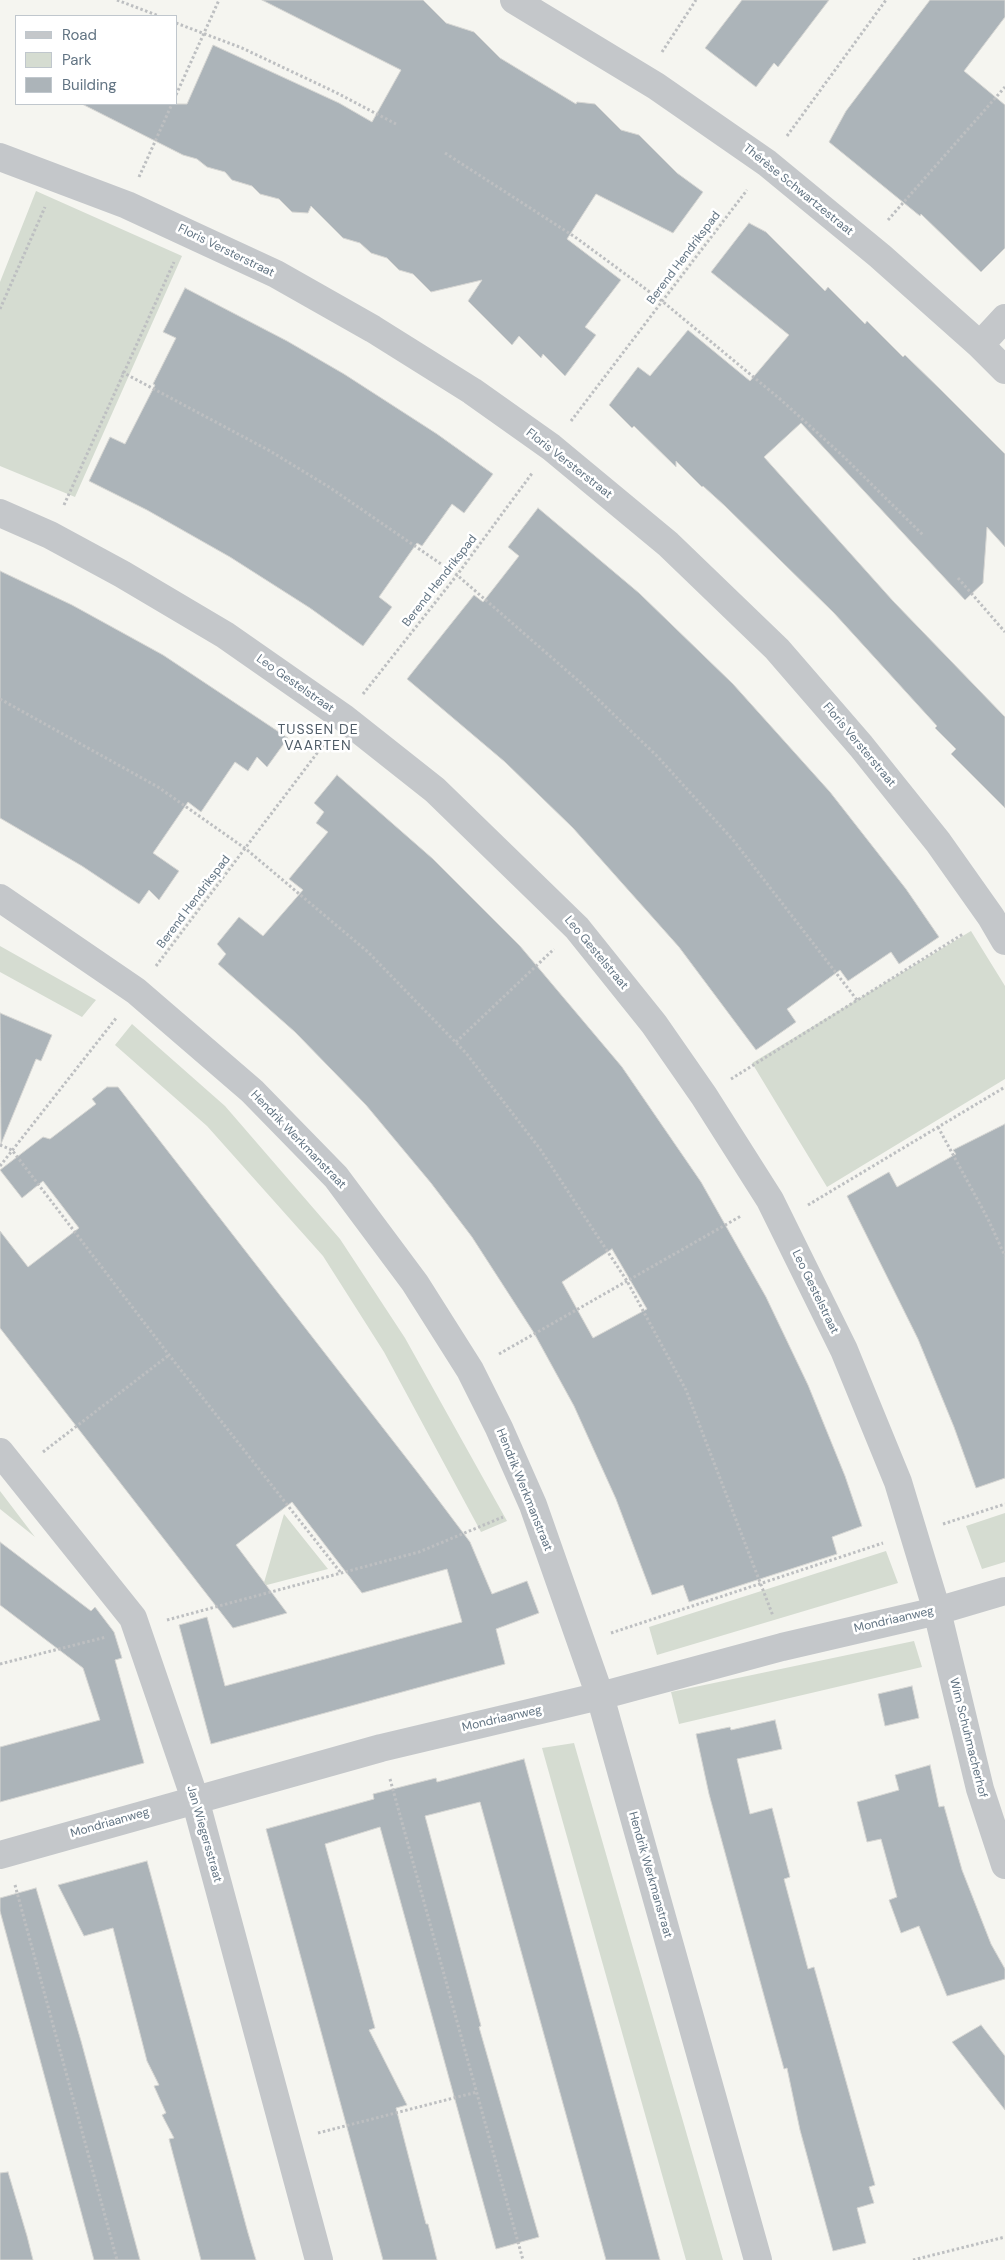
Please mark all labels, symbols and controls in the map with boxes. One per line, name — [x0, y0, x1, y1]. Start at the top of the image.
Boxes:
legend — [15, 15, 178, 105]
text: Road — [62, 25, 97, 45]
text: Park — [62, 50, 92, 70]
text: Building — [62, 75, 117, 95]
street label: Thérèse Schwartzestraat — [740, 141, 856, 239]
street label: Berend Hendrikspad — [644, 209, 724, 307]
street label: Floris Versterstraat — [176, 221, 276, 281]
street label: Floris Versterstraat — [523, 426, 615, 502]
street label: Berend Hendrikspad — [400, 532, 480, 630]
street label: Leo Gestelstraat — [253, 652, 337, 716]
street label: Floris Versterstraat — [820, 700, 898, 790]
district label: TUSSEN DE VAARTEN — [276, 722, 360, 754]
street label: Berend Hendrikspad — [154, 853, 234, 951]
street label: Leo Gestelstraat — [561, 913, 631, 993]
street label: Hendrik Werkmanstraat — [247, 1088, 349, 1192]
street label: Leo Gestelstraat — [788, 1248, 842, 1336]
street label: Hendrik Werkmanstraat — [493, 1427, 555, 1553]
street label: Mondriaanweg — [853, 1604, 935, 1636]
street label: Wim Schuhmacherhof — [946, 1676, 990, 1800]
street label: Mondriaanweg — [461, 1703, 543, 1735]
street label: Jan Wiegersstraat — [183, 1784, 225, 1884]
street label: Mondriaanweg — [69, 1805, 151, 1841]
street label: Hendrik Werkmanstraat — [625, 1810, 675, 1940]

